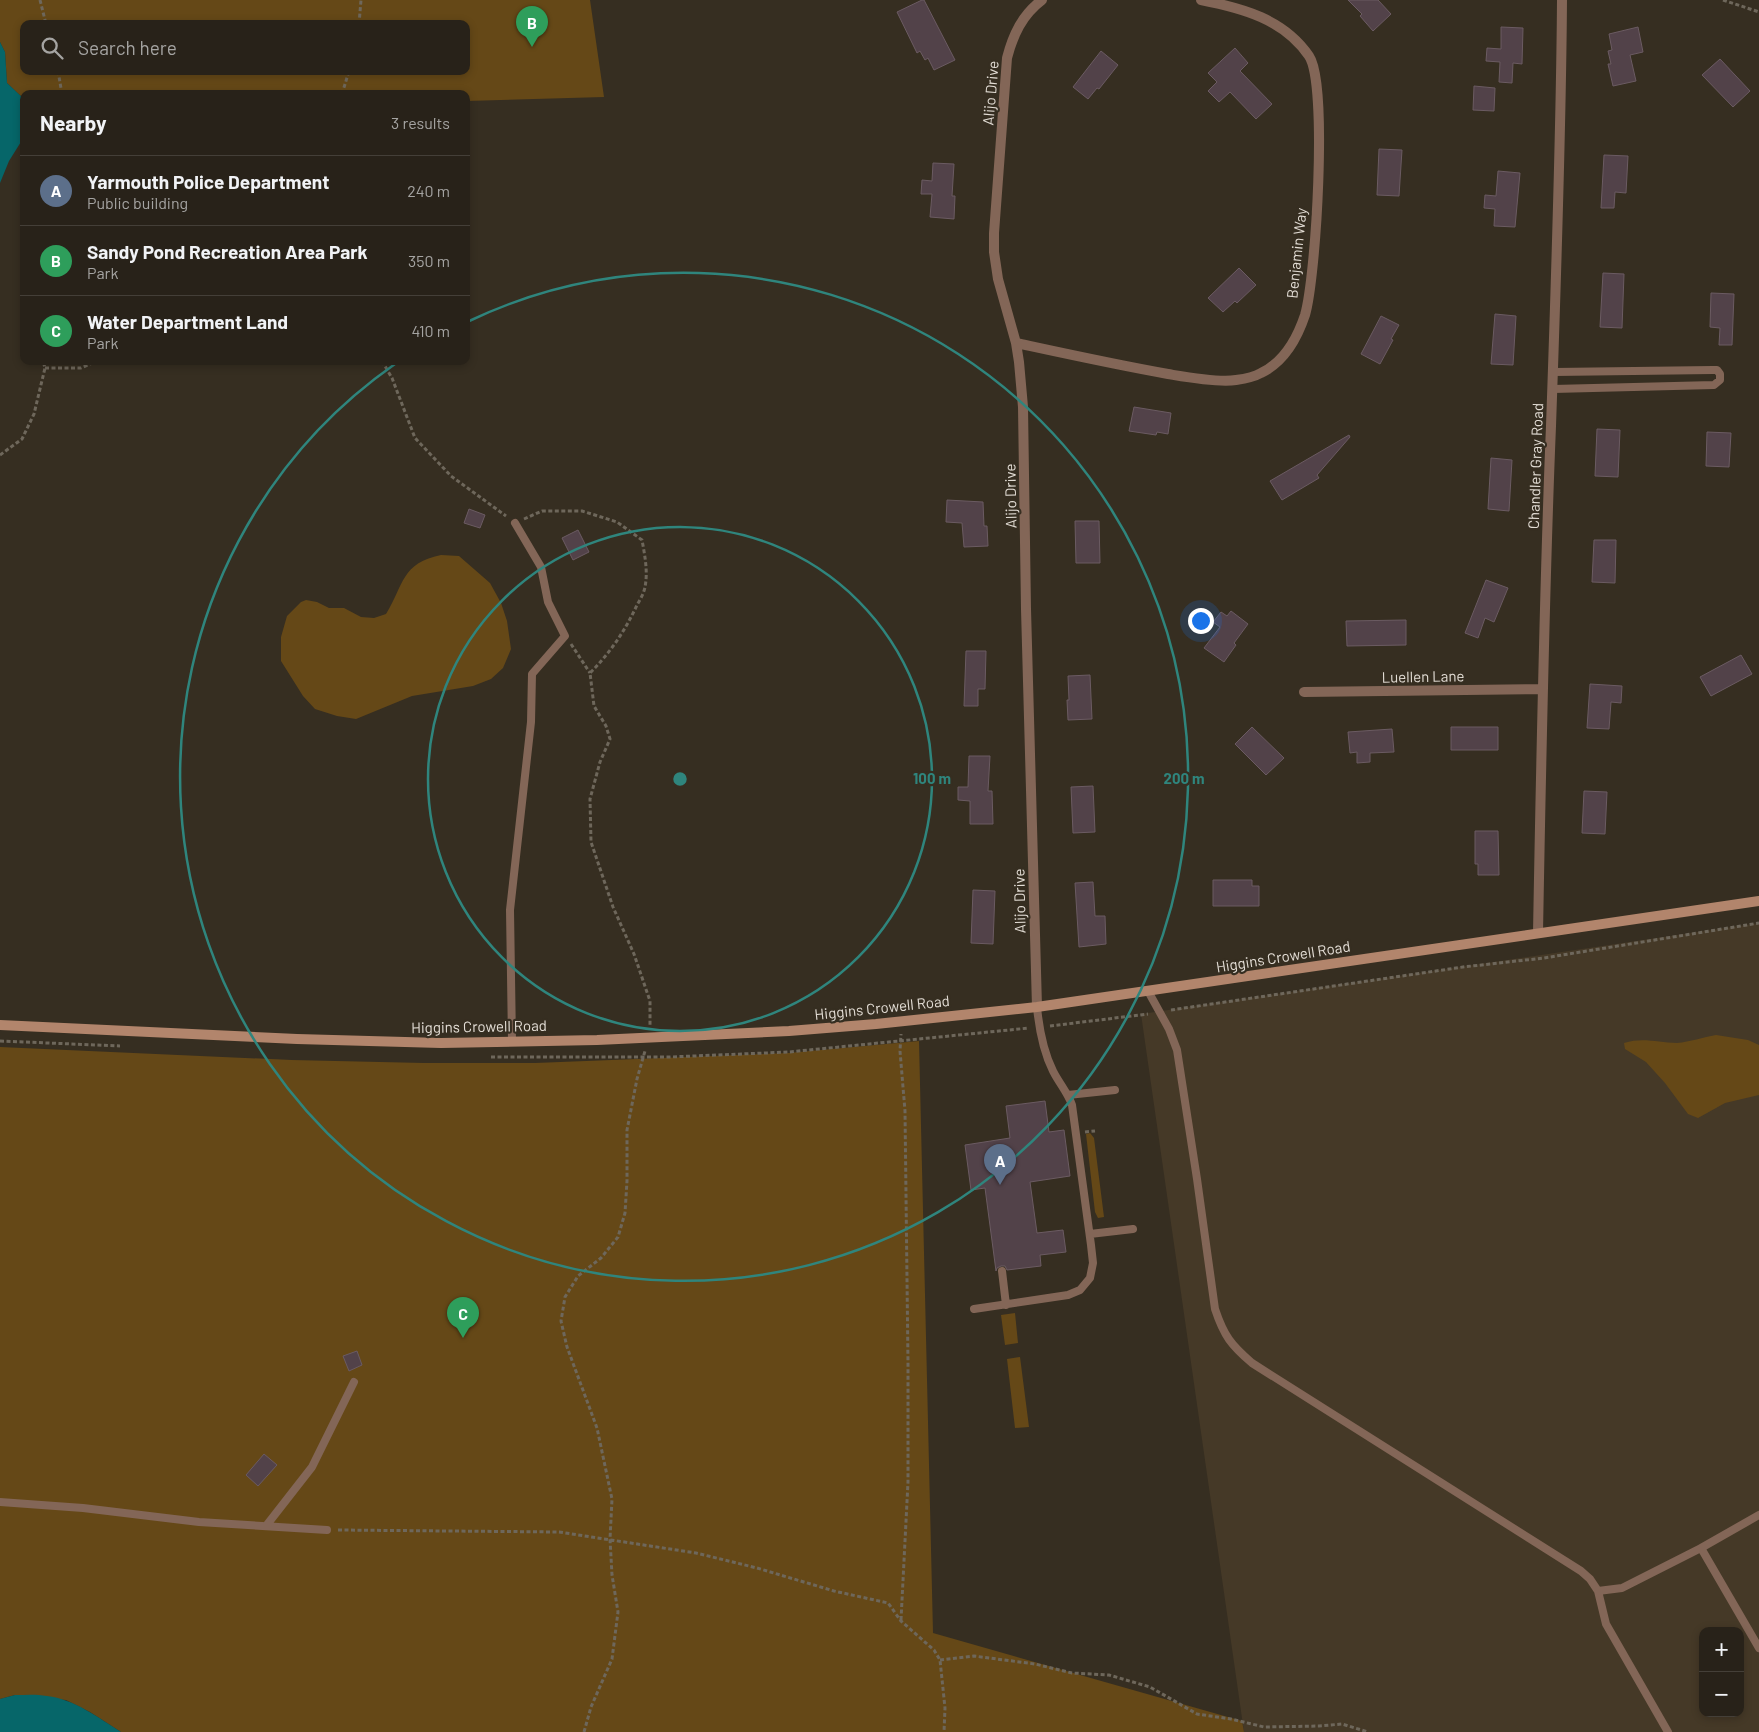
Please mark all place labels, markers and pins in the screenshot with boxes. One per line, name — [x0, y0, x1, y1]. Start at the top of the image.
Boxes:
pin: B — [516, 6, 548, 47]
centre of rings — [671, 770, 689, 788]
pin: A — [984, 1144, 1016, 1185]
pin: C — [447, 1297, 479, 1338]

